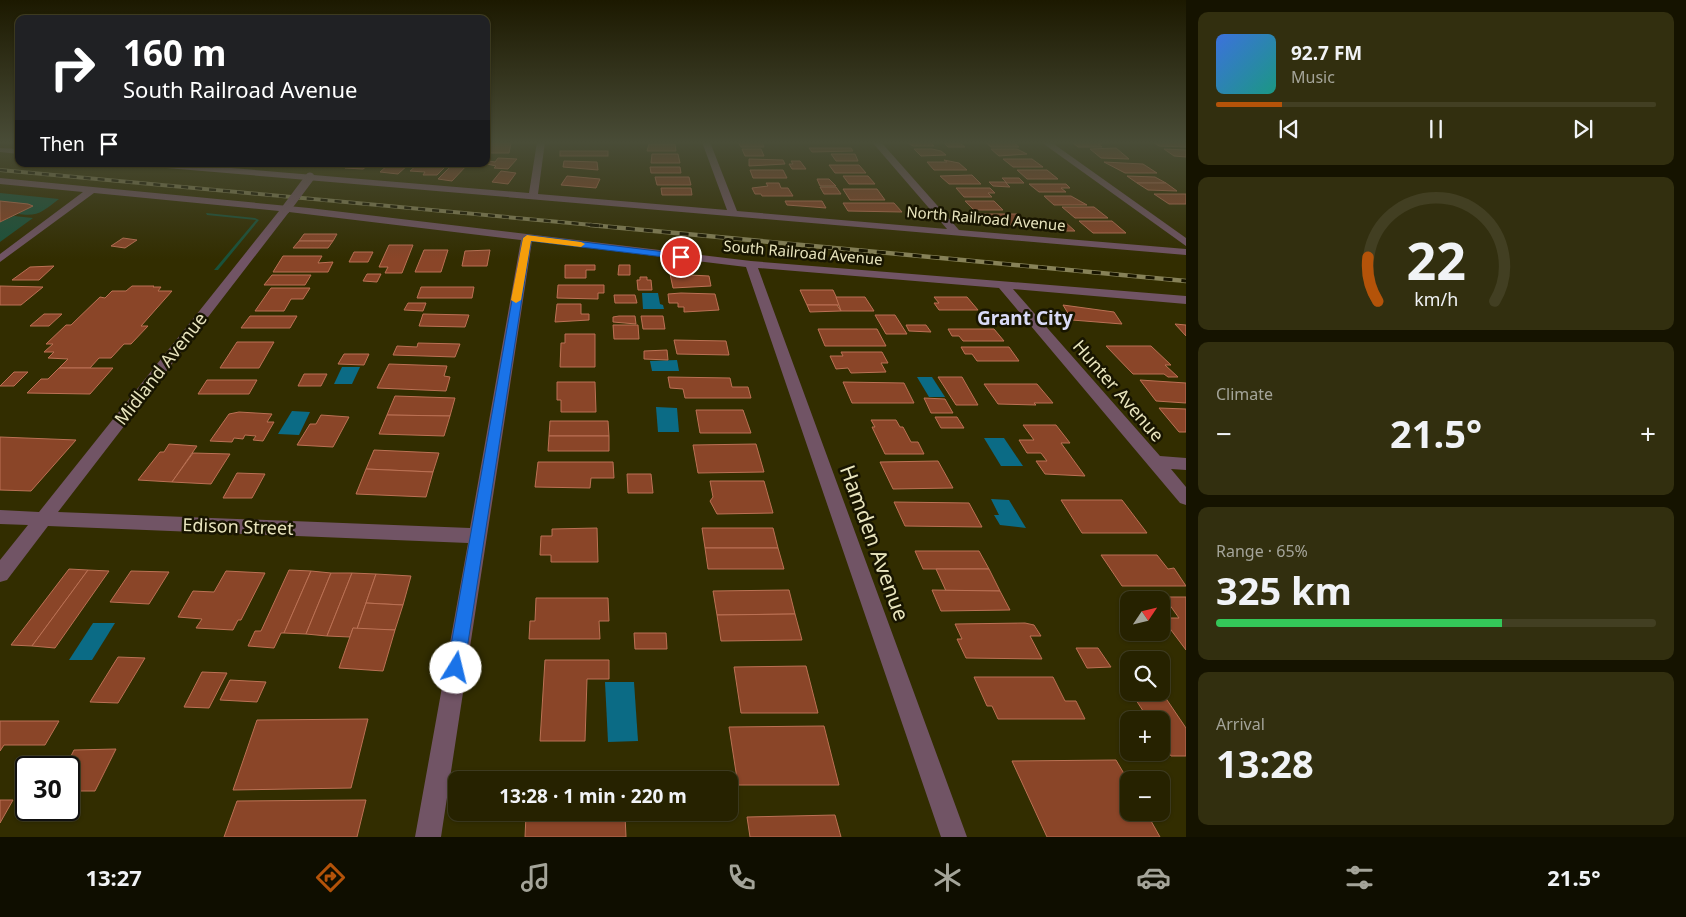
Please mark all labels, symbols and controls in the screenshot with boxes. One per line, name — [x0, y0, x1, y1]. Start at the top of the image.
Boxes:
text: 160 m — [123, 29, 226, 76]
icon: right — [40, 35, 105, 100]
text: 92.7 FM — [1291, 40, 1362, 66]
text: Music — [1291, 66, 1335, 88]
text: South Railroad Avenue — [123, 74, 357, 104]
icon: previous — [1275, 115, 1303, 143]
icon: pause — [1422, 115, 1450, 143]
icon: next — [1569, 115, 1597, 143]
icon: arrive — [95, 130, 123, 158]
text: Then — [40, 131, 85, 157]
street label: North Railroad Avenue — [906, 201, 1067, 235]
text: 22 — [1406, 224, 1466, 295]
street label: South Railroad Avenue — [723, 235, 884, 269]
pin — [660, 236, 702, 278]
icon: arrive — [667, 243, 695, 271]
text: km/h — [1414, 287, 1458, 311]
district label: Grant City — [977, 305, 1073, 331]
street label: Midland Avenue — [109, 307, 212, 430]
street label: Hunter Avenue — [1068, 334, 1170, 446]
text: Climate — [1216, 383, 1273, 405]
text: 21.5° — [1390, 407, 1482, 459]
text: − — [1216, 414, 1232, 452]
text: + — [1640, 414, 1656, 452]
street label: Hamden Avenue — [834, 461, 916, 624]
street label: Edison Street — [182, 512, 295, 540]
text: Range · 65% — [1216, 540, 1308, 562]
text: 325 km — [1216, 564, 1352, 616]
north arrow — [1120, 591, 1170, 641]
map controls — [1120, 591, 1170, 821]
position arrow — [429, 641, 481, 693]
button: search — [1120, 651, 1170, 701]
button: + — [1120, 711, 1170, 761]
text: Arrival — [1216, 713, 1265, 735]
text: 13:28 — [1216, 737, 1314, 789]
speed limit sign: 30 — [15, 756, 80, 821]
button: − — [1120, 771, 1170, 821]
text: 13:28 · 1 min · 220 m — [499, 783, 687, 809]
icon: directions — [313, 860, 348, 895]
icon: music — [518, 860, 553, 895]
icon: phone — [724, 860, 759, 895]
icon: climate — [930, 860, 965, 895]
icon: car — [1136, 860, 1171, 895]
icon: filters — [1342, 860, 1377, 895]
text: 13:27 — [85, 862, 142, 892]
text: 21.5° — [1547, 862, 1601, 892]

